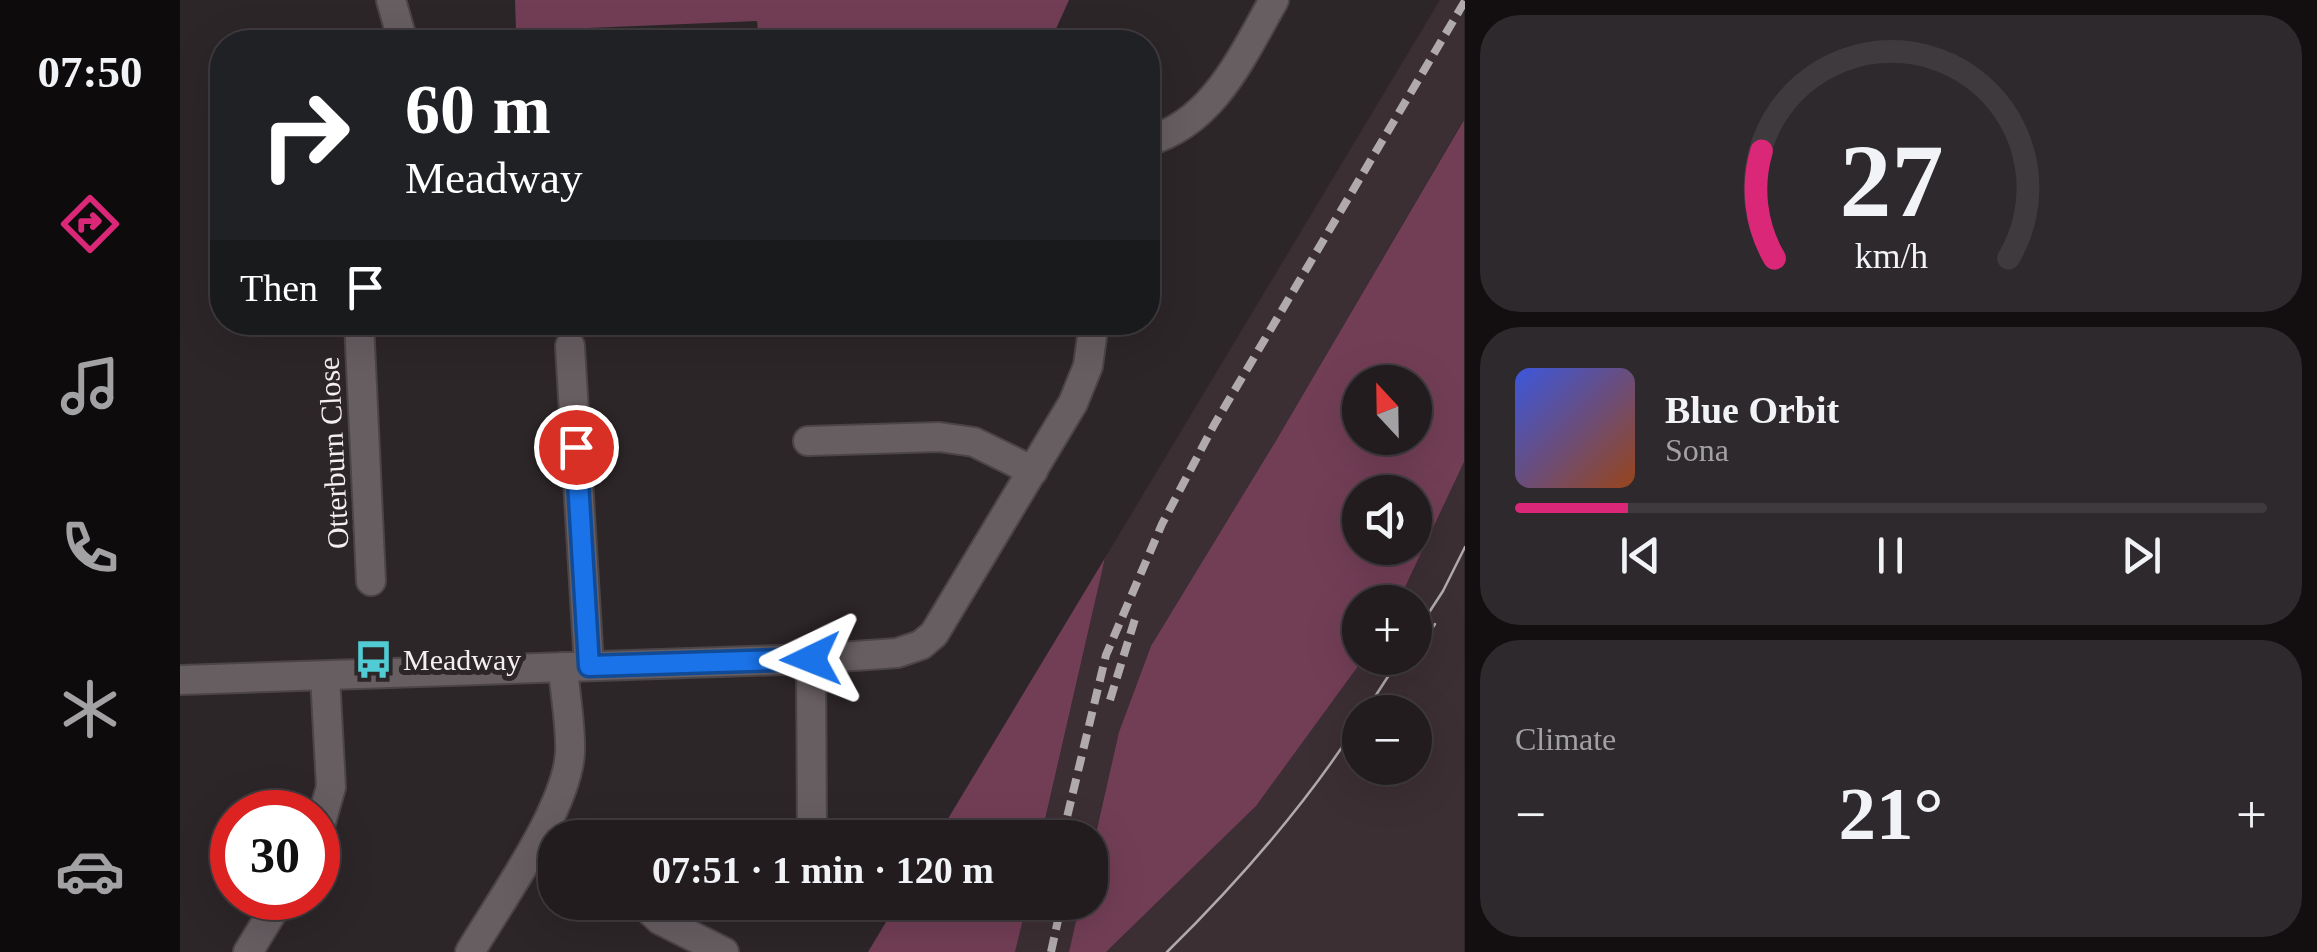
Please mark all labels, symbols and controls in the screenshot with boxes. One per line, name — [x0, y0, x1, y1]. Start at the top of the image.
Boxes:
text: 07:50 — [38, 47, 143, 97]
icon: right — [240, 70, 370, 200]
text: 60 m — [405, 71, 551, 148]
text: 27 — [1839, 123, 1943, 238]
text: Meadway — [405, 153, 582, 203]
icon: directions — [55, 189, 125, 259]
text: km/h — [1854, 236, 1928, 276]
icon: arrive — [338, 260, 393, 315]
text: Then — [240, 267, 318, 309]
icon: music — [55, 351, 125, 421]
street label: Otterburn Close — [311, 356, 355, 550]
north arrow — [1342, 365, 1432, 455]
map controls — [1342, 365, 1432, 785]
text: Blue Orbit — [1665, 389, 1839, 431]
pin — [534, 405, 619, 490]
icon: arrive — [549, 420, 604, 475]
text: Sona — [1665, 432, 1729, 468]
button: sound — [1342, 475, 1432, 565]
icon: phone — [55, 513, 125, 583]
icon: previous — [1613, 528, 1668, 583]
icon: pause — [1863, 528, 1918, 583]
icon: next — [2114, 528, 2169, 583]
button: + — [1342, 585, 1432, 675]
position arrow — [759, 607, 863, 711]
bus stop icon: Meadway — [352, 638, 394, 680]
place label: Meadway — [403, 643, 521, 676]
icon: climate — [55, 674, 125, 744]
button: − — [1342, 695, 1432, 785]
text: Climate — [1515, 721, 1616, 757]
text: 21° — [1839, 772, 1944, 855]
text: − — [1515, 784, 1546, 845]
text: + — [2236, 784, 2267, 845]
speed limit sign: 30 — [210, 790, 340, 920]
icon: car — [55, 836, 125, 906]
text: 07:51 · 1 min · 120 m — [652, 849, 994, 891]

